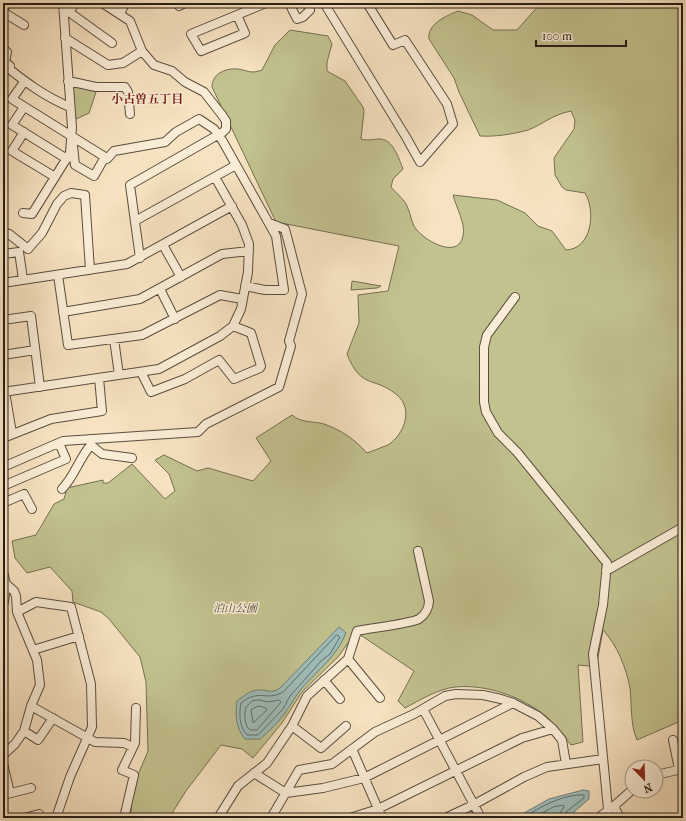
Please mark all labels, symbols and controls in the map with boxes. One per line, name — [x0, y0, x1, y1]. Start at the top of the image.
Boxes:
scale bar — [536, 22, 626, 48]
text: 100 m — [542, 29, 572, 43]
district label: 小古曽五丁目 — [111, 92, 183, 106]
park label: 泊山公園 — [213, 602, 259, 615]
north arrow — [624, 759, 664, 799]
text: N — [641, 780, 654, 796]

